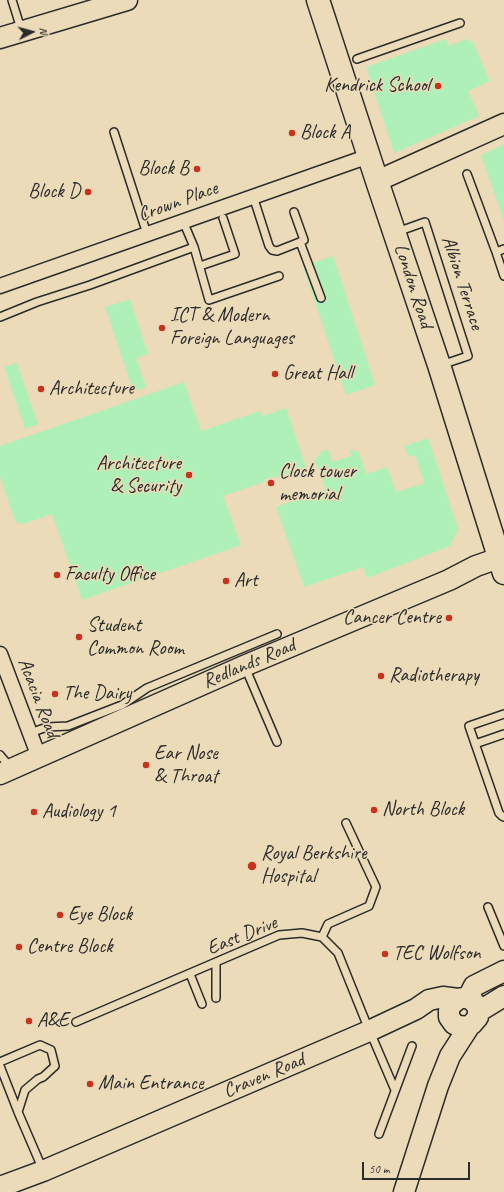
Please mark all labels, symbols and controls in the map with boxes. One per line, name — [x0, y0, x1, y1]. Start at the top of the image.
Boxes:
north arrow — [12, 12, 52, 52]
text: N — [37, 27, 51, 35]
place label: Kendrick School — [324, 74, 430, 98]
marker: Kendrick School — [433, 81, 443, 91]
place label: Block A — [300, 121, 350, 145]
marker: Block A — [287, 128, 297, 138]
place label: Block B — [138, 157, 189, 181]
marker: Block B — [192, 164, 202, 174]
street label: Crown Place — [135, 177, 221, 227]
place label: Block D — [28, 180, 80, 204]
marker: Block D — [83, 187, 93, 197]
street label: Albion Terrace — [436, 233, 488, 333]
street label: London Road — [388, 241, 438, 331]
place label: ICT & Modern Foreign Languages — [170, 304, 293, 351]
marker: ICT & Modern Foreign Languages — [157, 323, 167, 333]
place label: Great Hall — [283, 362, 353, 386]
marker: Great Hall — [270, 369, 280, 379]
place label: Architecture — [49, 377, 134, 401]
marker: Architecture — [36, 384, 46, 394]
place label: Architecture & Security — [96, 452, 181, 499]
place label: Clock tower memorial — [279, 460, 356, 507]
marker: Architecture & Security — [184, 470, 194, 480]
marker: Clock tower memorial — [266, 478, 276, 488]
place label: Faculty Office — [65, 563, 155, 587]
place label: Art — [234, 569, 258, 593]
marker: Faculty Office — [52, 570, 62, 580]
marker: Art — [221, 576, 231, 586]
place label: Cancer Centre — [343, 606, 441, 630]
marker: Cancer Centre — [444, 613, 454, 623]
place label: Student Common Room — [87, 614, 184, 661]
marker: Student Common Room — [74, 632, 84, 642]
street label: Redlands Road — [199, 634, 299, 694]
street label: Acacia Road — [12, 655, 64, 741]
place label: Radiotherapy — [389, 664, 479, 688]
marker: Radiotherapy — [376, 671, 386, 681]
place label: The Dairy — [63, 682, 131, 706]
marker: The Dairy — [50, 689, 60, 699]
place label: Ear Nose & Throat — [154, 742, 218, 789]
marker: Ear Nose & Throat — [141, 760, 151, 770]
place label: North Block — [382, 798, 464, 822]
place label: Audiology 1 — [42, 800, 116, 824]
marker: North Block — [369, 805, 379, 815]
marker: Audiology 1 — [29, 807, 39, 817]
place label: Royal Berkshire Hospital — [261, 842, 366, 889]
marker: Royal Berkshire Hospital — [246, 860, 258, 872]
place label: Eye Block — [68, 903, 132, 927]
marker: Eye Block — [55, 910, 65, 920]
street label: East Drive — [203, 911, 281, 961]
place label: Centre Block — [27, 935, 112, 959]
marker: Centre Block — [14, 942, 24, 952]
place label: TEC Wolfson — [393, 942, 481, 966]
marker: TEC Wolfson — [380, 949, 390, 959]
place label: A&E — [37, 1009, 69, 1033]
marker: A&E — [24, 1016, 34, 1026]
street label: Craven Road — [220, 1048, 308, 1104]
place label: Main Entrance — [98, 1072, 203, 1096]
marker: Main Entrance — [85, 1079, 95, 1089]
scale bar — [364, 1154, 472, 1180]
text: 50 m — [369, 1161, 389, 1177]

